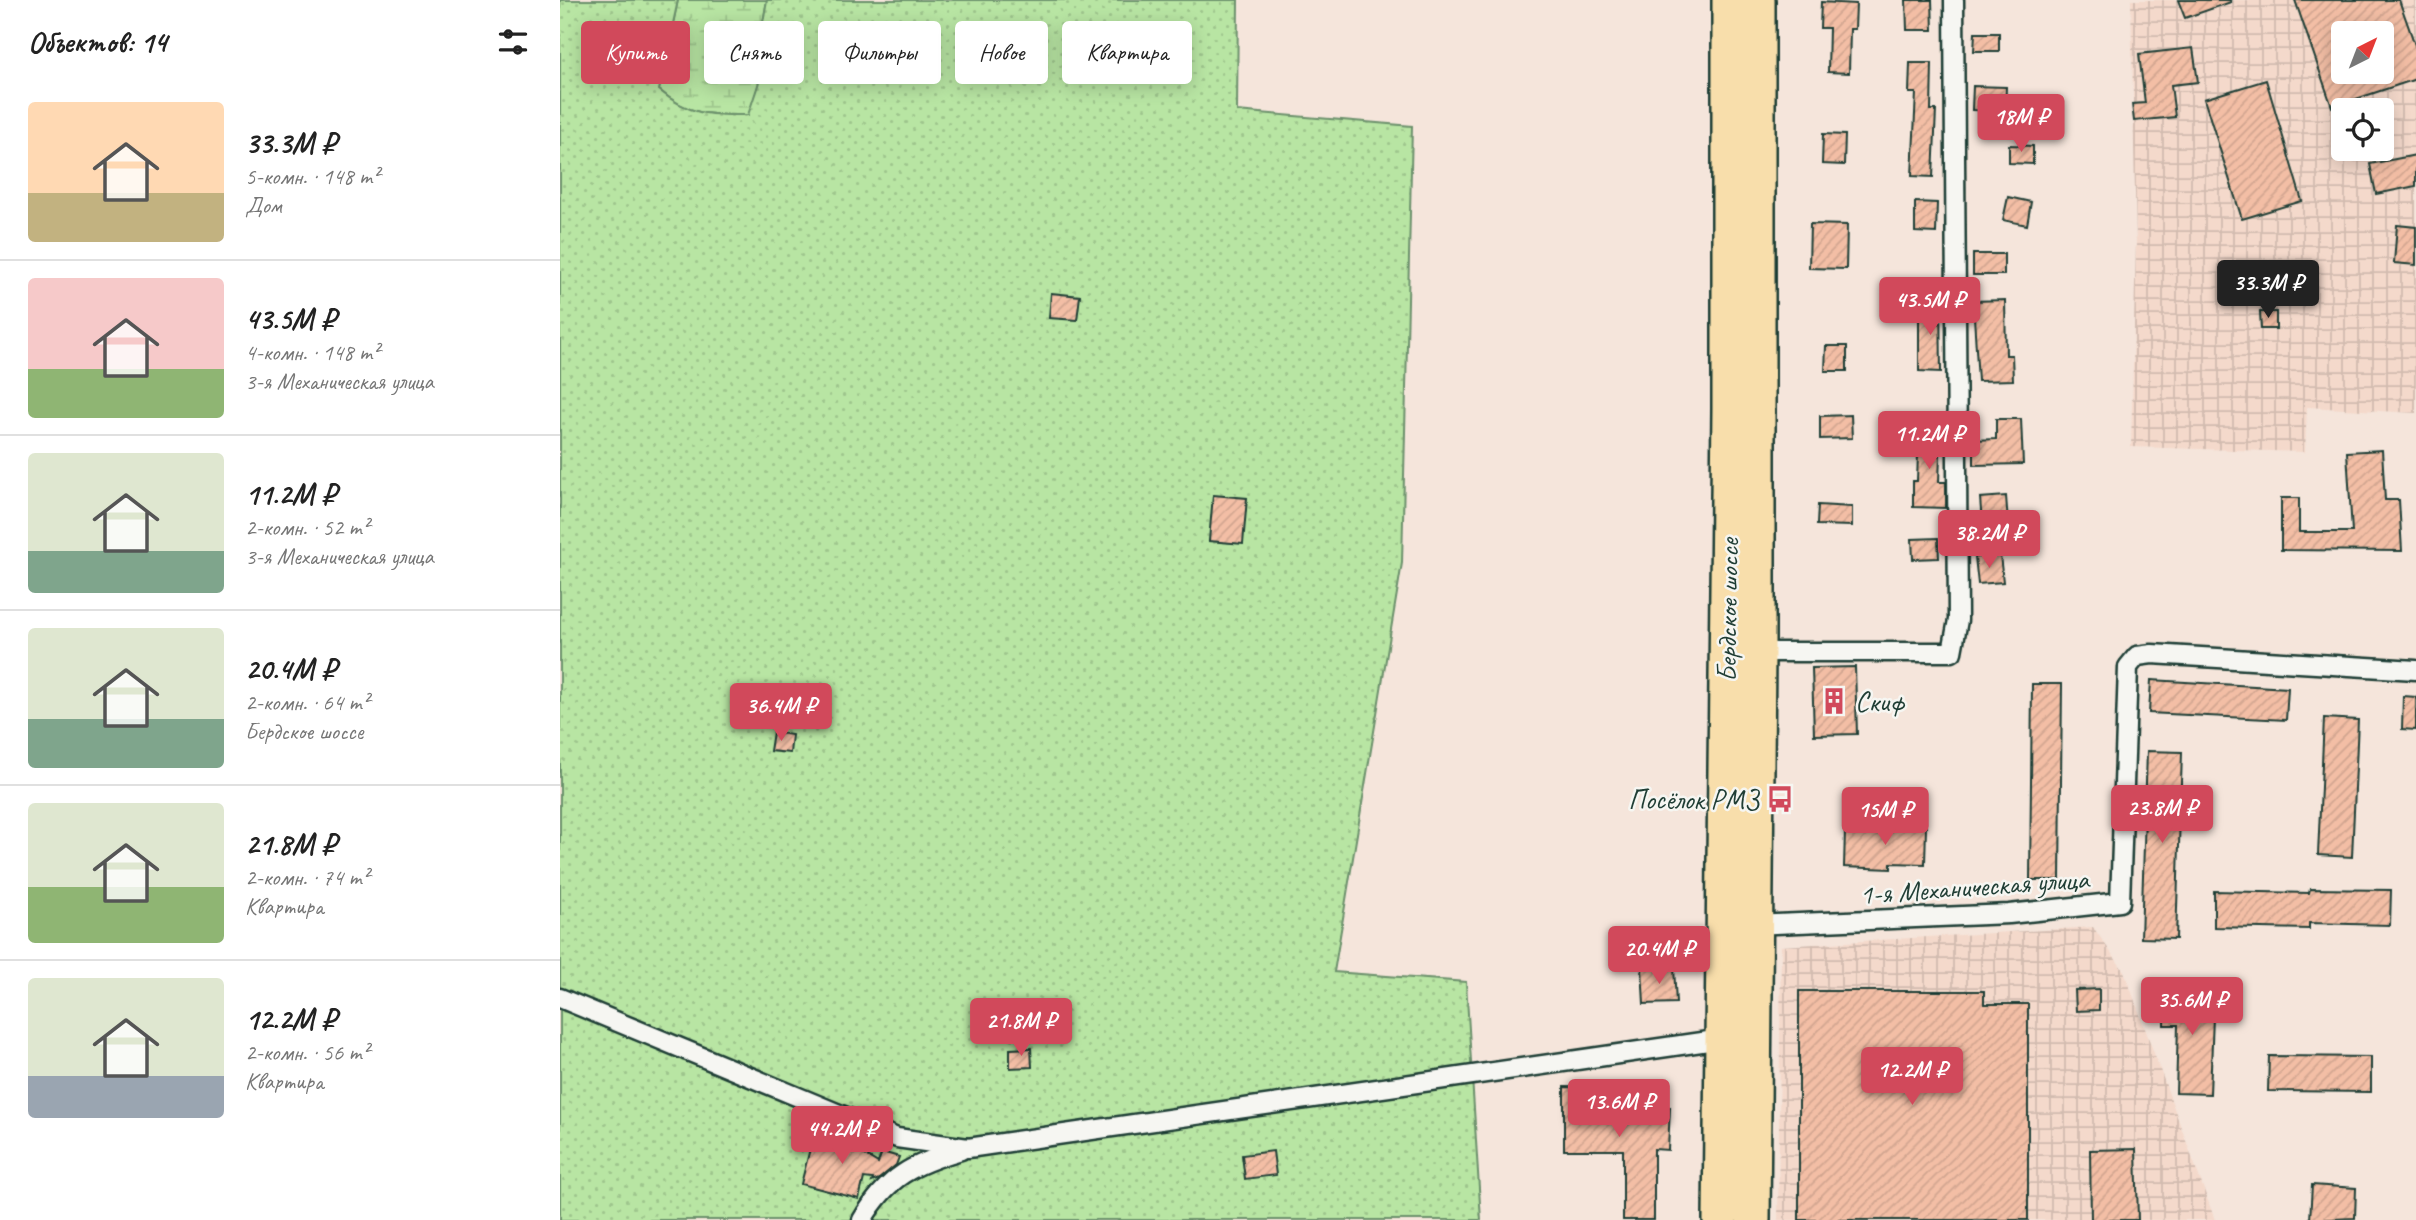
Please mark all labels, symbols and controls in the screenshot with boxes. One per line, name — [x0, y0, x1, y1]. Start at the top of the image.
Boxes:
chip: Купить — [581, 21, 690, 84]
chip: Снять — [704, 21, 804, 84]
chip: Фильтры — [818, 21, 941, 84]
chip: Новое — [955, 21, 1048, 84]
chip: Квартира — [1062, 21, 1192, 84]
north arrow — [2331, 21, 2394, 84]
map controls — [2331, 21, 2394, 161]
text: Объектов: 14 — [28, 23, 167, 61]
icon: filters — [494, 23, 532, 61]
pin: 18M ₽ — [1972, 94, 2070, 154]
button: locate — [2331, 98, 2394, 161]
text: 18M ₽ — [1994, 102, 2048, 131]
text: 33.3M ₽ — [245, 124, 336, 162]
icon: home — [84, 130, 168, 214]
text: 5-комн. · 148 m² — [245, 162, 379, 191]
text: Дом — [245, 191, 282, 220]
pin: 33.3M ₽ — [2203, 260, 2333, 320]
text: 33.3M ₽ — [2233, 268, 2303, 297]
pin: 43.5M ₽ — [1865, 278, 1995, 337]
text: 43.5M ₽ — [1895, 285, 1965, 314]
text: 43.5M ₽ — [245, 300, 336, 338]
icon: home — [84, 306, 168, 390]
text: 4-комн. · 148 m² — [245, 338, 379, 367]
text: 3-я Механическая улица — [245, 367, 434, 396]
pin: 11.2M ₽ — [1864, 412, 1994, 471]
text: 11.2M ₽ — [1894, 419, 1964, 448]
text: 11.2M ₽ — [245, 475, 336, 513]
icon: home — [84, 481, 168, 565]
pin: 38.2M ₽ — [1924, 510, 2054, 570]
text: 2-комн. · 52 m² — [245, 513, 369, 542]
text: 38.2M ₽ — [1954, 518, 2024, 547]
street label: Бердское шоссе — [1709, 536, 1746, 682]
text: 3-я Механическая улица — [245, 542, 434, 571]
text: 20.4M ₽ — [245, 650, 336, 688]
icon: home — [84, 656, 168, 740]
pin: 36.4M ₽ — [716, 684, 846, 743]
place label: Скиф — [1855, 684, 1905, 719]
building icon: Скиф — [1819, 686, 1849, 716]
text: 2-комн. · 64 m² — [245, 688, 369, 717]
text: 36.4M ₽ — [746, 691, 816, 720]
text: Бердское шоссе — [245, 717, 363, 746]
place label: Посёлок РМЗ — [1628, 782, 1761, 817]
bus stop icon: Посёлок РМЗ — [1765, 784, 1795, 814]
pin: 23.8M ₽ — [2097, 786, 2227, 845]
pin: 15M ₽ — [1836, 788, 1934, 847]
text: 23.8M ₽ — [2127, 793, 2197, 822]
text: 15M ₽ — [1858, 795, 1912, 824]
text: 21.8M ₽ — [245, 825, 336, 863]
icon: home — [84, 831, 168, 915]
street label: 1-я Механическая улица — [1858, 861, 2092, 912]
text: 2-комн. · 74 m² — [245, 863, 369, 892]
text: Квартира — [245, 892, 323, 921]
pin: 20.4M ₽ — [1594, 926, 1724, 986]
text: 20.4M ₽ — [1624, 934, 1694, 963]
pin: 35.6M ₽ — [2127, 978, 2257, 1037]
text: 35.6M ₽ — [2157, 985, 2227, 1014]
pin: 21.8M ₽ — [956, 998, 1086, 1058]
text: 12.2M ₽ — [245, 1000, 336, 1038]
icon: home — [84, 1006, 168, 1090]
text: 21.8M ₽ — [986, 1006, 1056, 1035]
text: 2-комн. · 56 m² — [245, 1038, 369, 1067]
pin: 12.2M ₽ — [1847, 1048, 1977, 1107]
text: 12.2M ₽ — [1877, 1055, 1947, 1084]
text: Квартира — [245, 1067, 323, 1096]
pin: 13.6M ₽ — [1554, 1080, 1684, 1139]
text: 13.6M ₽ — [1584, 1087, 1654, 1116]
pin: 44.2M ₽ — [777, 1106, 907, 1166]
text: 44.2M ₽ — [807, 1114, 877, 1143]

